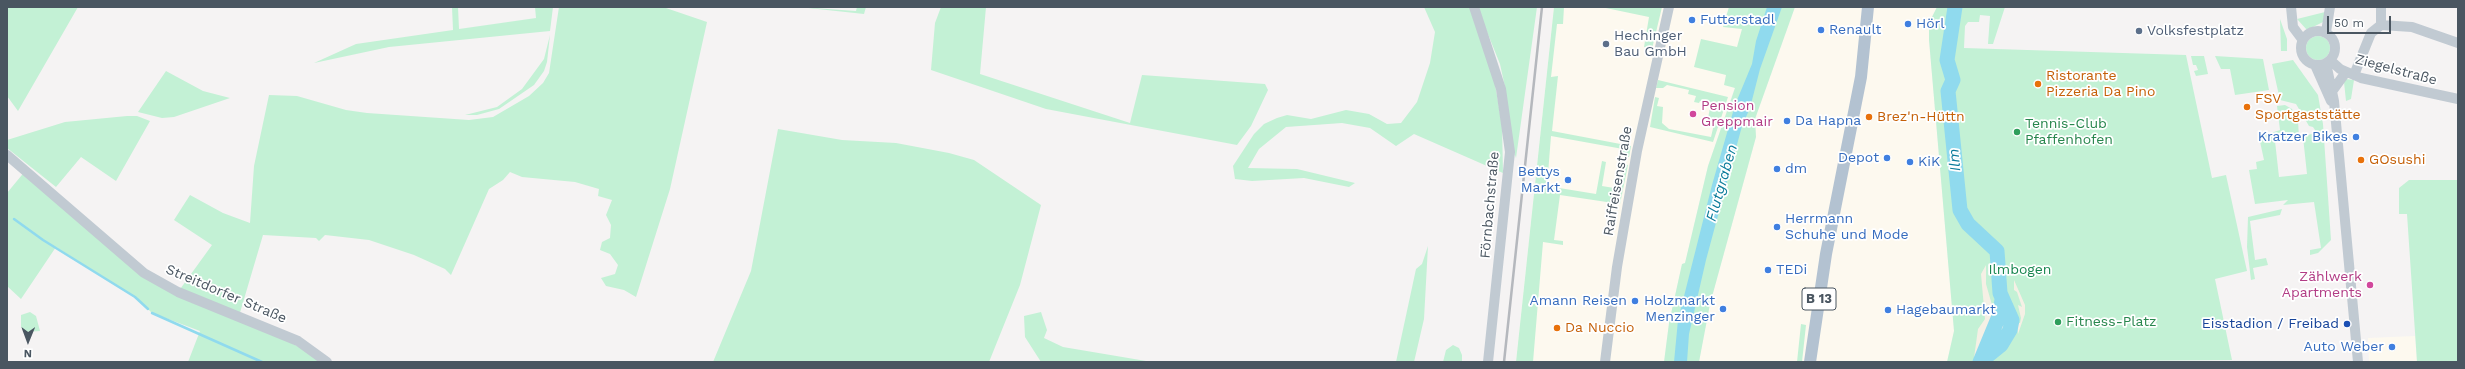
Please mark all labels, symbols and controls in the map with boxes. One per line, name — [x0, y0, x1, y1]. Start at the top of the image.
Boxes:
scale bar — [2329, 8, 2393, 34]
place label: Futterstadl — [1700, 12, 1775, 28]
marker: Futterstadl — [1687, 15, 1697, 25]
place label: Hörl — [1916, 16, 1945, 32]
text: 50 m — [2334, 16, 2364, 30]
marker: Hörl — [1903, 19, 1913, 29]
place label: Renault — [1829, 22, 1881, 38]
place label: Volksfestplatz — [2147, 23, 2244, 39]
marker: Renault — [1816, 25, 1826, 35]
marker: Volksfestplatz — [2134, 26, 2144, 36]
place label: Hechinger Bau GmbH — [1614, 28, 1687, 60]
marker: Hechinger Bau GmbH — [1601, 39, 1611, 49]
street label: Ziegelstraße — [2353, 51, 2439, 89]
place label: Ristorante Pizzeria Da Pino — [2046, 68, 2155, 100]
marker: Ristorante Pizzeria Da Pino — [2033, 79, 2043, 89]
place label: FSV Sportgaststätte — [2255, 91, 2361, 124]
place label: Pension Greppmair — [1701, 98, 1773, 130]
marker: FSV Sportgaststätte — [2242, 102, 2252, 112]
marker: Pension Greppmair — [1688, 109, 1698, 119]
place label: Brez'n-Hüttn — [1877, 109, 1965, 125]
marker: Brez'n-Hüttn — [1864, 112, 1874, 122]
place label: Da Hapna — [1795, 113, 1861, 129]
marker: Da Hapna — [1782, 116, 1792, 126]
place label: Tennis-Club Pfaffenhofen — [2025, 116, 2113, 148]
street label: Raiffeisenstraße — [1600, 125, 1636, 237]
marker: Tennis-Club Pfaffenhofen — [2012, 127, 2022, 137]
place label: Kratzer Bikes — [2258, 129, 2348, 145]
marker: Kratzer Bikes — [2351, 132, 2361, 142]
water label: Flutgraben — [1702, 142, 1742, 224]
water label: Ilm — [1945, 148, 1965, 172]
place label: Depot — [1838, 150, 1879, 166]
street label: Förnbachstraße — [1477, 151, 1503, 259]
place label: GOsushi — [2369, 152, 2425, 168]
marker: Depot — [1882, 153, 1892, 163]
place label: KiK — [1918, 154, 1940, 170]
marker: GOsushi — [2356, 155, 2366, 165]
marker: KiK — [1905, 157, 1915, 167]
place label: dm — [1785, 161, 1807, 177]
place label: Bettys Markt — [1518, 164, 1560, 196]
marker: dm — [1772, 164, 1782, 174]
marker: Bettys Markt — [1563, 175, 1573, 185]
place label: Herrmann Schuhe und Mode — [1785, 211, 1909, 244]
marker: Herrmann Schuhe und Mode — [1772, 222, 1782, 232]
street label: Streitdorfer Straße — [163, 261, 289, 327]
place label: TEDi — [1776, 262, 1807, 278]
park label: Ilmbogen — [1988, 262, 2052, 278]
marker: TEDi — [1763, 265, 1773, 275]
place label: Zählwerk Apartments — [2282, 269, 2362, 302]
marker: Zählwerk Apartments — [2365, 280, 2375, 290]
road number: B 13 — [1802, 288, 1836, 310]
place label: Amann Reisen — [1529, 293, 1627, 309]
place label: Holzmarkt Menzinger — [1644, 293, 1715, 326]
marker: Amann Reisen — [1630, 296, 1640, 306]
place label: Hagebaumarkt — [1896, 302, 1996, 318]
marker: Holzmarkt Menzinger — [1718, 304, 1728, 314]
marker: Hagebaumarkt — [1883, 305, 1893, 315]
place label: Fitness-Platz — [2066, 314, 2157, 330]
place label: Eisstadion / Freibad — [2202, 316, 2339, 332]
marker: Fitness-Platz — [2053, 317, 2063, 327]
marker: Eisstadion / Freibad — [2342, 319, 2352, 329]
place label: Da Nuccio — [1565, 320, 1634, 336]
north arrow — [8, 321, 48, 361]
marker: Da Nuccio — [1552, 323, 1562, 333]
place label: Auto Weber — [2304, 339, 2384, 355]
marker: Auto Weber — [2387, 342, 2397, 352]
text: N — [24, 347, 32, 360]

